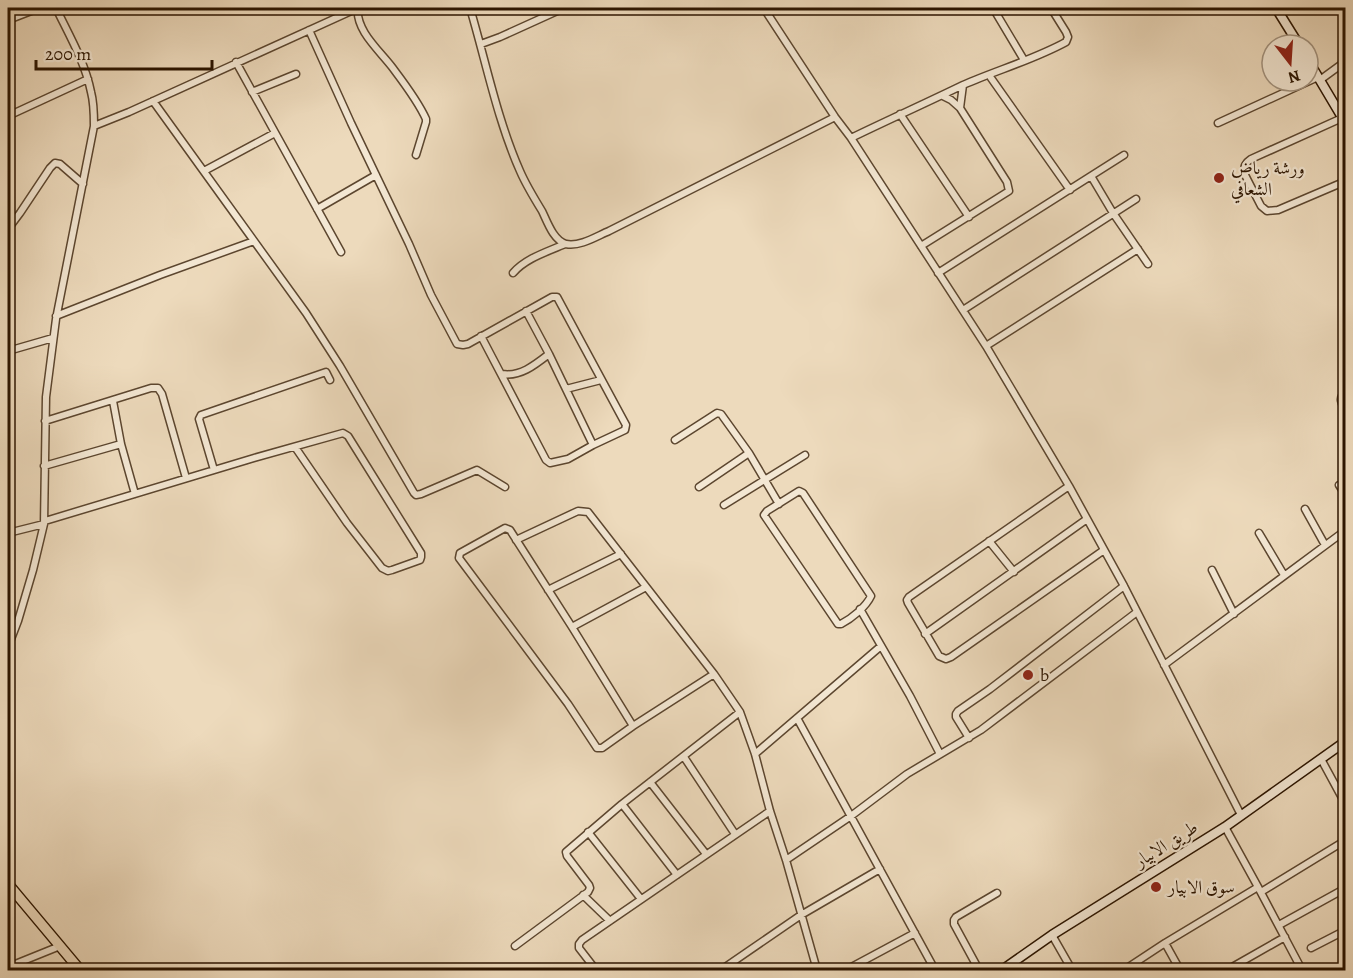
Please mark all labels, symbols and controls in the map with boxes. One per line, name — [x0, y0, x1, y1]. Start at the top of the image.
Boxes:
scale bar — [36, 33, 212, 71]
north arrow — [1260, 33, 1320, 93]
text: 200 m — [45, 42, 91, 66]
text: N — [1285, 64, 1303, 89]
place label: ورشة رياض الشعافي — [1231, 156, 1305, 204]
marker: ورشة رياض الشعافي — [1212, 171, 1226, 185]
place label: b — [1040, 663, 1049, 687]
marker: b — [1021, 668, 1035, 682]
street label: طريق الابيار — [1128, 815, 1202, 874]
place label: سوق الابيار — [1166, 875, 1235, 899]
marker: سوق الابيار — [1149, 880, 1163, 894]

